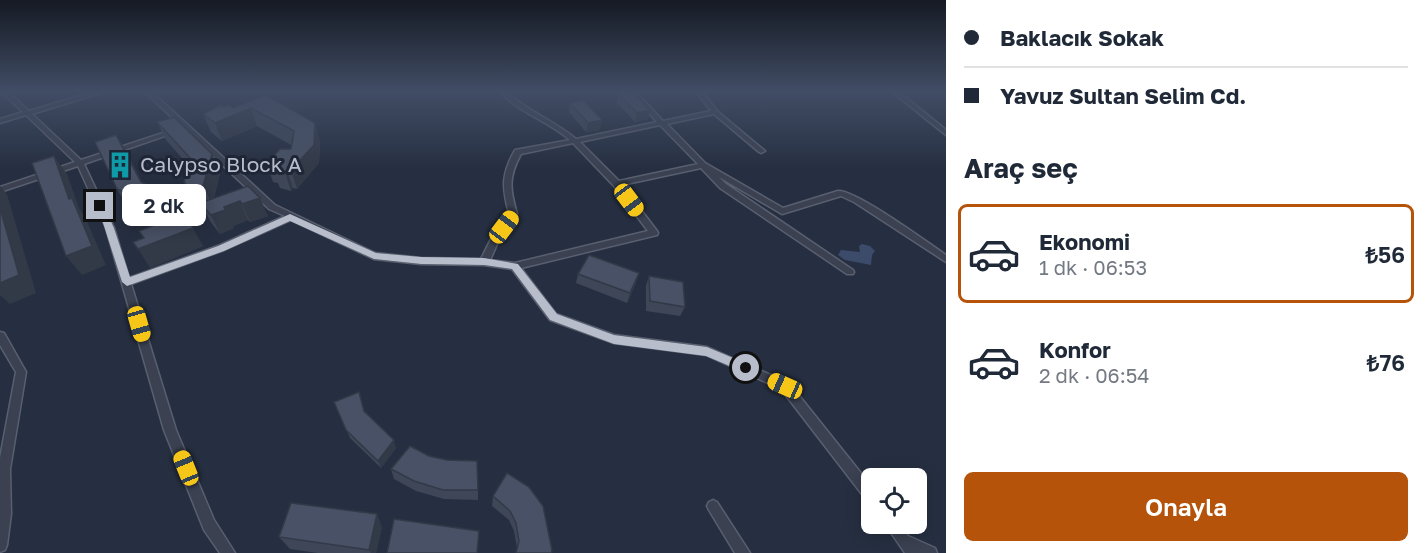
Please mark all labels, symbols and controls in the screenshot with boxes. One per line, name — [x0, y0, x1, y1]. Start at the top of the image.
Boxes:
text: Baklacık Sokak — [1000, 24, 1164, 51]
text: Yavuz Sultan Selim Cd. — [1000, 82, 1246, 109]
building icon: Calypso Block A — [105, 150, 135, 180]
place label: Calypso Block A — [140, 151, 302, 177]
text: Araç seç — [964, 152, 1078, 184]
car — [611, 180, 647, 220]
callout: 2 dk — [121, 185, 205, 227]
route end — [86, 192, 113, 219]
text: 2 dk — [144, 193, 184, 217]
car — [486, 207, 522, 247]
icon: car — [967, 227, 1021, 281]
text: Ekonomi — [1039, 228, 1130, 255]
text: ₺56 — [1366, 241, 1405, 268]
text: 1 dk · 06:53 — [1039, 255, 1147, 279]
car — [125, 304, 153, 344]
icon: car — [967, 335, 1021, 389]
text: Konfor — [1039, 336, 1111, 363]
text: ₺76 — [1367, 349, 1405, 376]
route start — [732, 354, 759, 381]
text: 2 dk · 06:54 — [1039, 363, 1150, 387]
car — [765, 370, 805, 402]
car — [171, 448, 201, 488]
map controls — [861, 468, 927, 534]
button: locate — [861, 468, 927, 534]
button: Onayla — [964, 472, 1408, 541]

